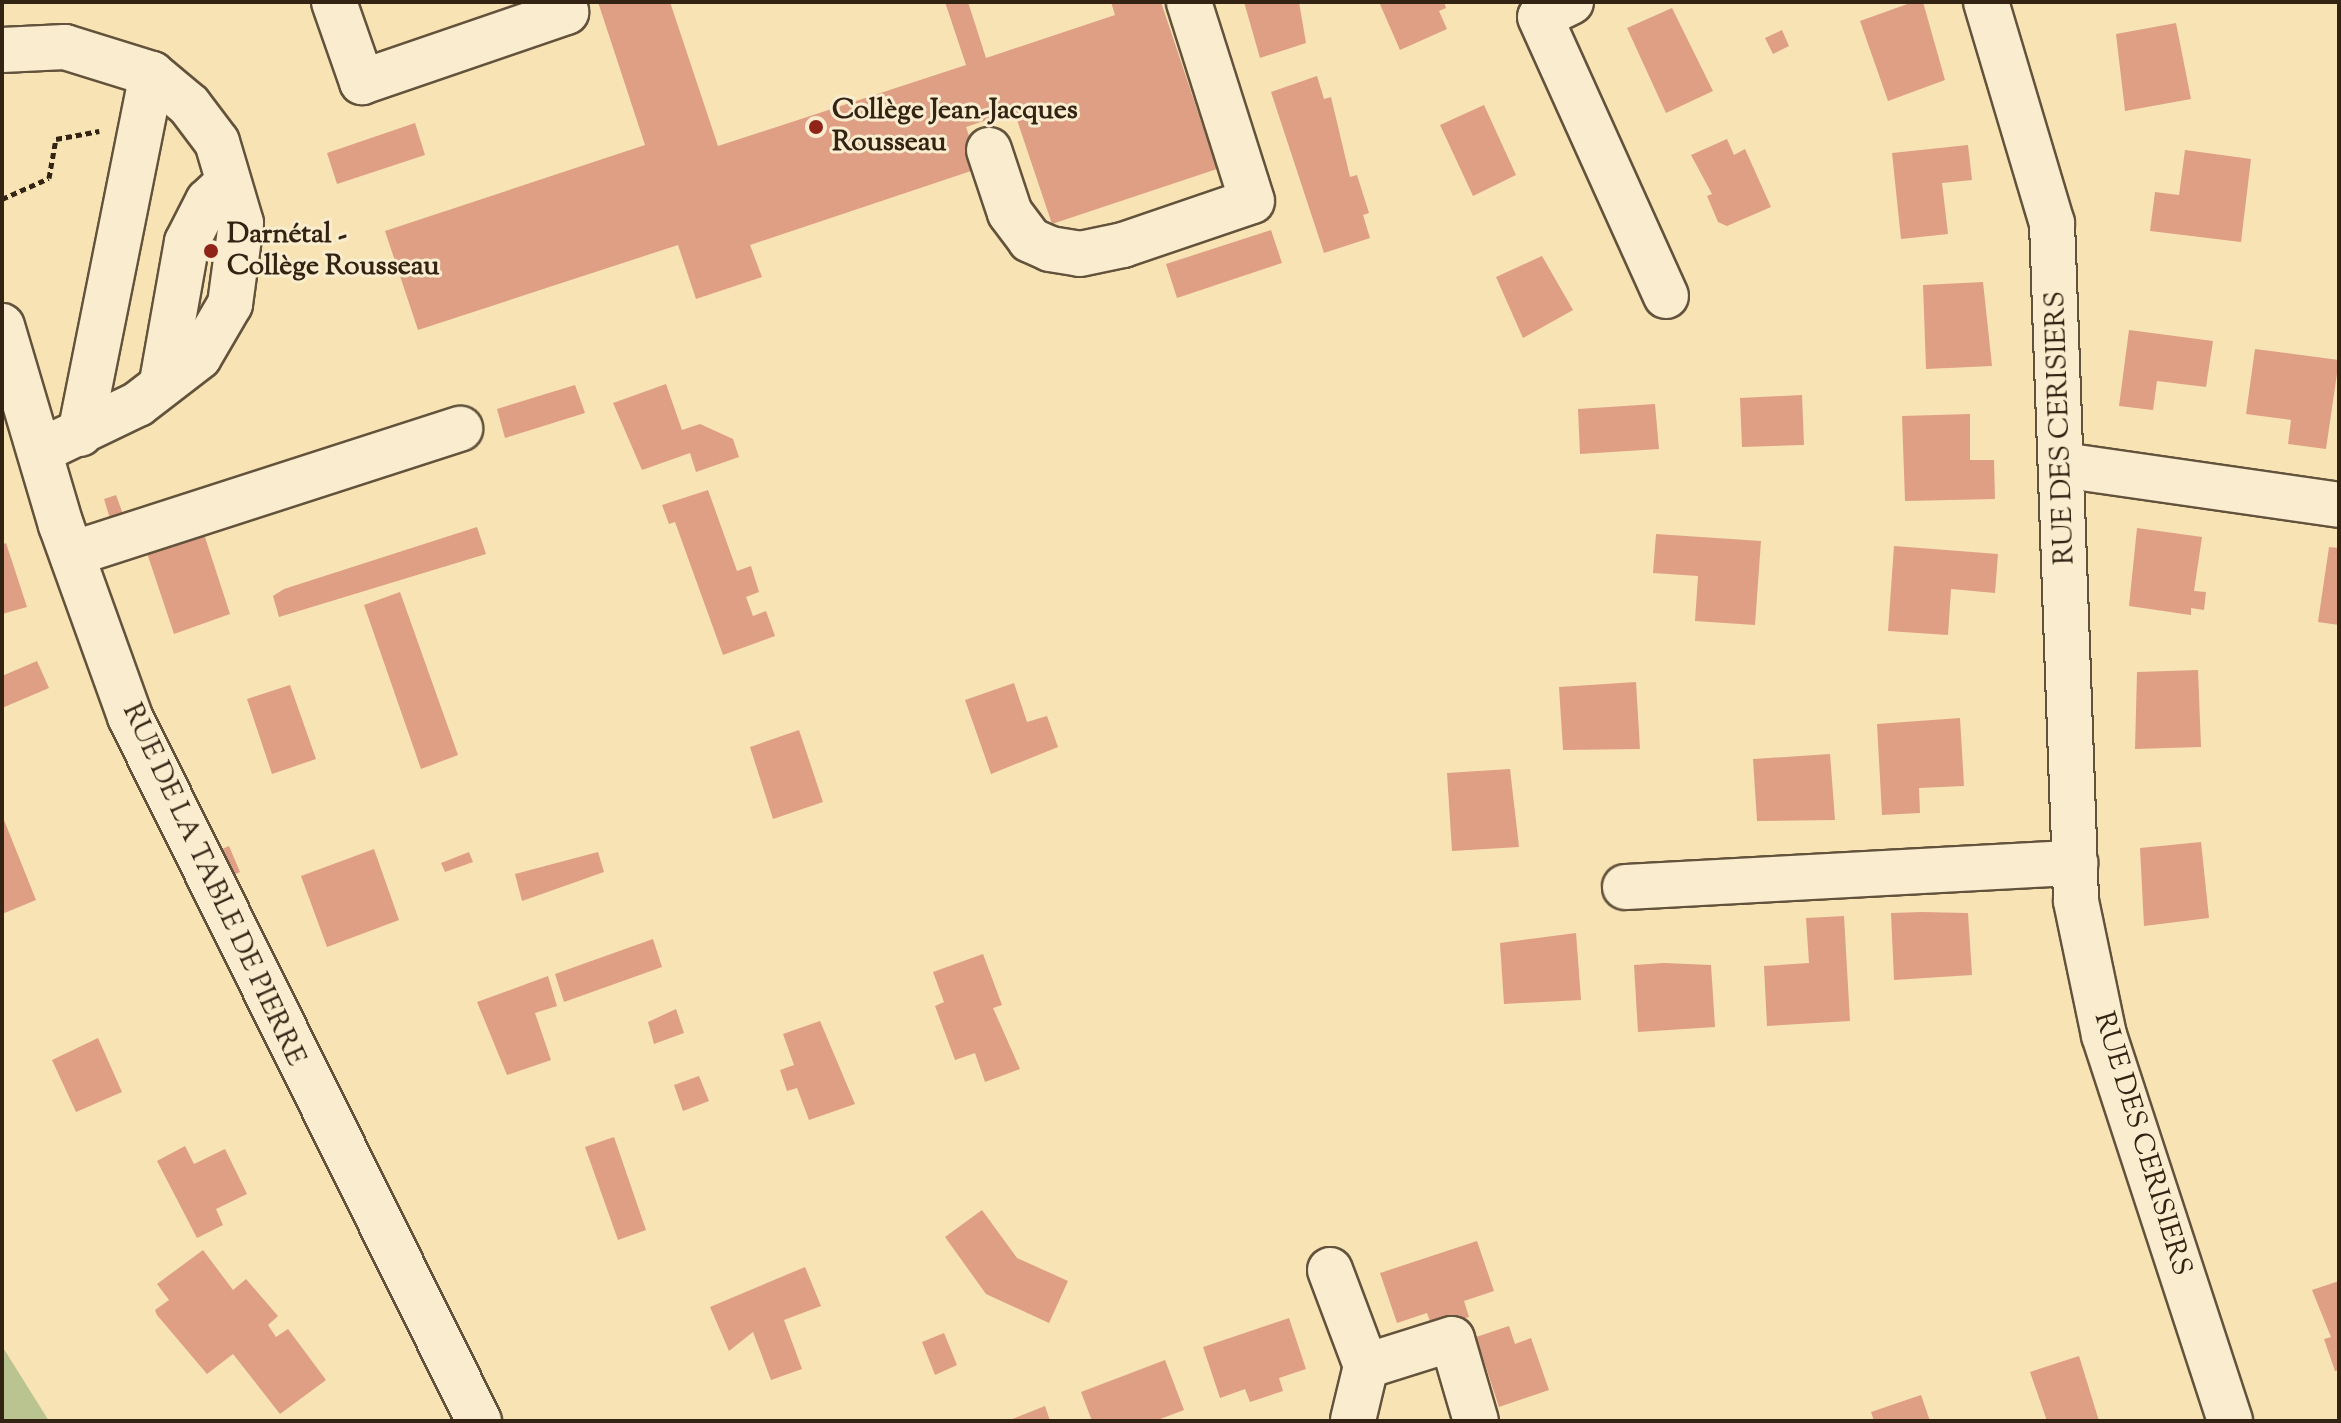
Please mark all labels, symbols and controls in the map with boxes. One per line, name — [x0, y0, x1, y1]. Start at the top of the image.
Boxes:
place label: Collège Jean-Jacques Rousseau — [832, 94, 1078, 160]
marker: Collège Jean-Jacques Rousseau — [807, 118, 825, 136]
place label: Darnétal - Collège Rousseau — [227, 218, 439, 284]
marker: Darnétal - Collège Rousseau — [202, 242, 220, 260]
street label: RUE DES CERISIERS — [2039, 291, 2083, 565]
street label: RUE DE LA TABLE DE PIERRE — [114, 698, 312, 1072]
street label: RUE DES CERISIERS — [2086, 1008, 2198, 1280]

